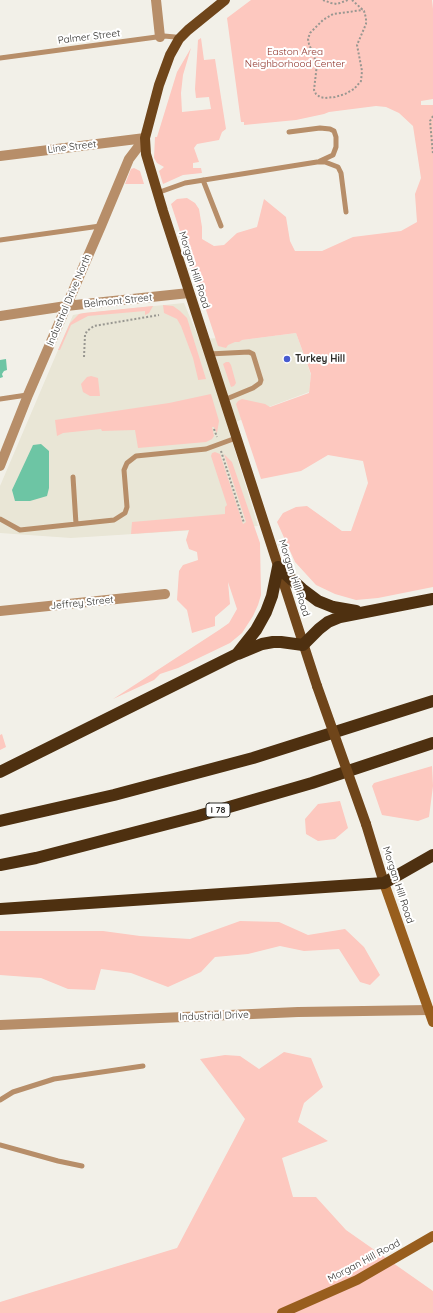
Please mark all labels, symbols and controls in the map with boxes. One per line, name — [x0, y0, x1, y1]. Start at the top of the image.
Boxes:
street label: Palmer Street — [57, 27, 121, 47]
park label: Easton Area Neighborhood Center — [245, 46, 345, 70]
street label: Line Street — [47, 138, 97, 156]
street label: Morgan Hill Road — [176, 230, 212, 310]
street label: Industrial Drive North — [44, 252, 94, 348]
street label: Belmont Street — [83, 291, 153, 311]
place label: Turkey Hill — [295, 353, 345, 365]
marker: Turkey Hill — [282, 354, 292, 364]
street label: Morgan Hill Road — [276, 538, 312, 618]
street label: Jeffrey Street — [50, 594, 114, 612]
road number: I 78 — [206, 803, 230, 817]
street label: Morgan Hill Road — [380, 845, 416, 925]
street label: Industrial Drive — [179, 1009, 249, 1023]
street label: Morgan Hill Road — [326, 1237, 402, 1285]

